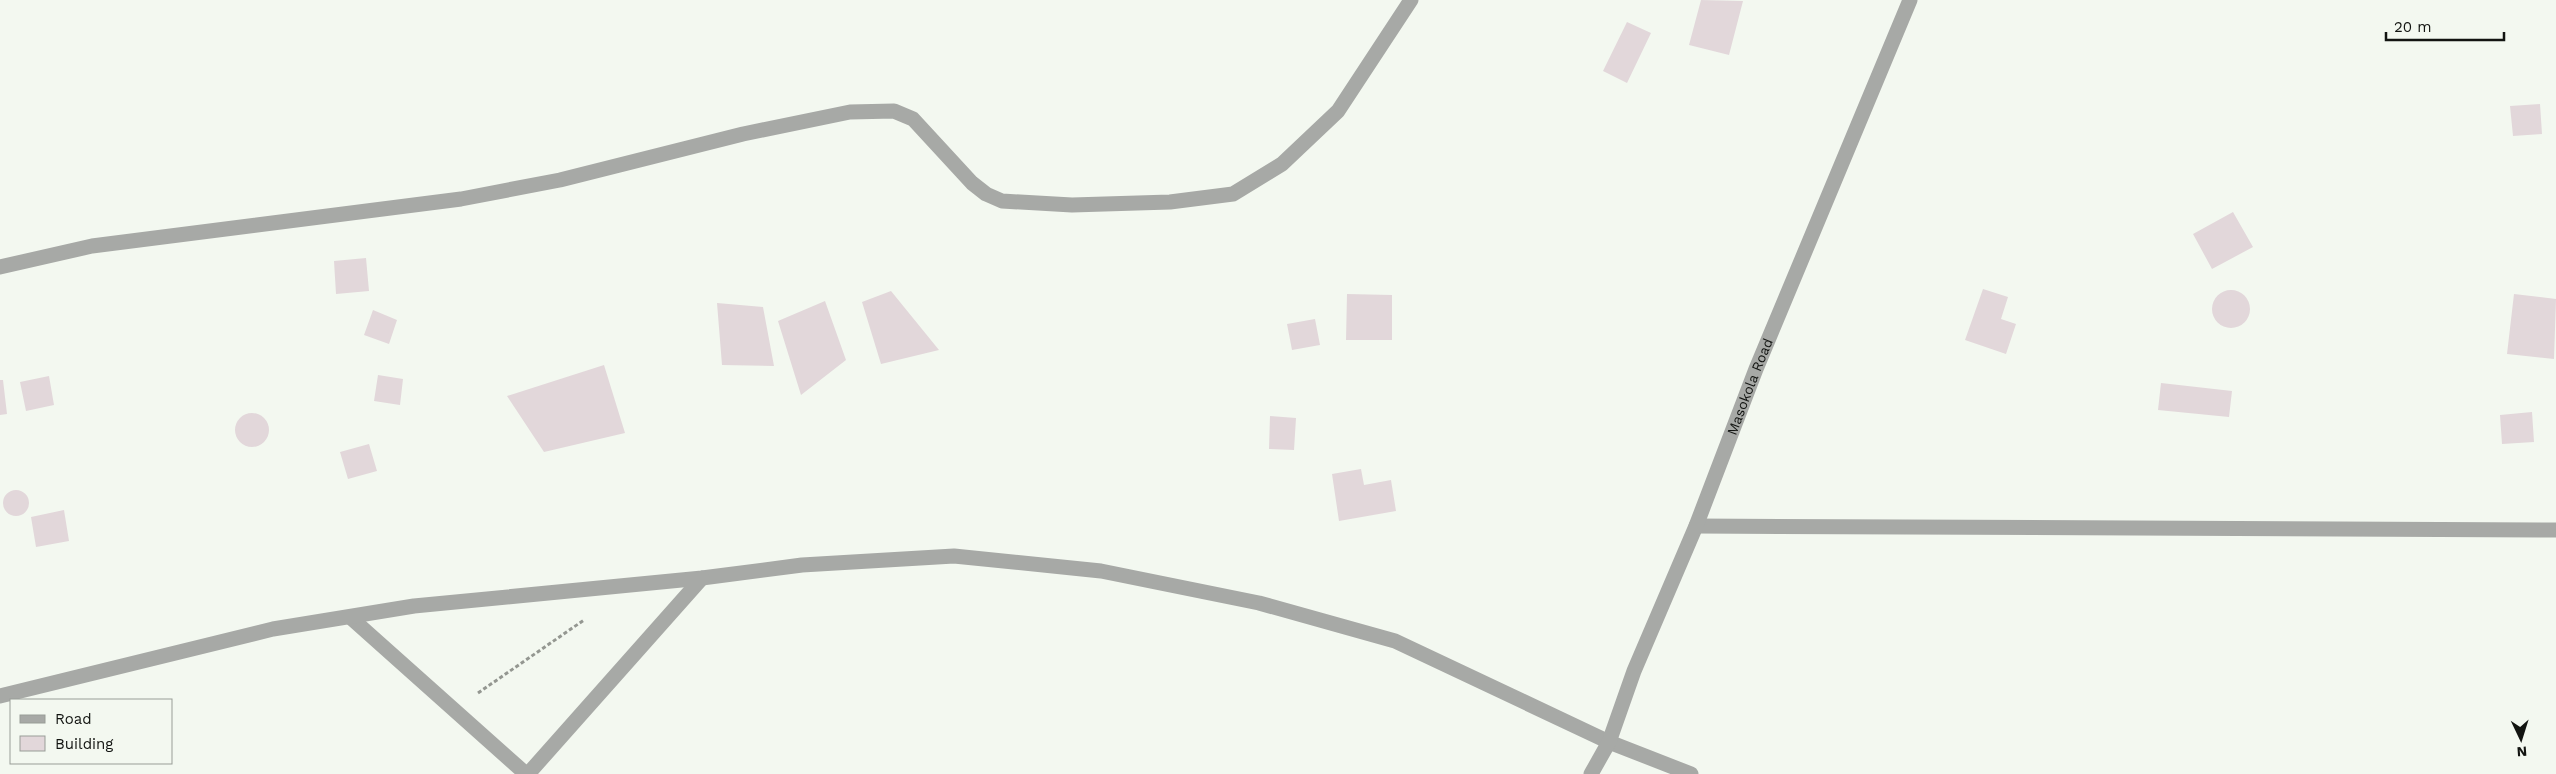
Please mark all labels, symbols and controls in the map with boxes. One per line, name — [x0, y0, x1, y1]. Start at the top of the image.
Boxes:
scale bar — [2386, 10, 2504, 42]
text: 20 m — [2394, 18, 2432, 36]
street label: Masokola Road — [1724, 336, 1776, 437]
legend — [10, 699, 172, 764]
text: Road — [55, 710, 92, 728]
north arrow — [2496, 714, 2546, 764]
text: Building — [55, 735, 113, 753]
text: N — [2516, 744, 2528, 760]

